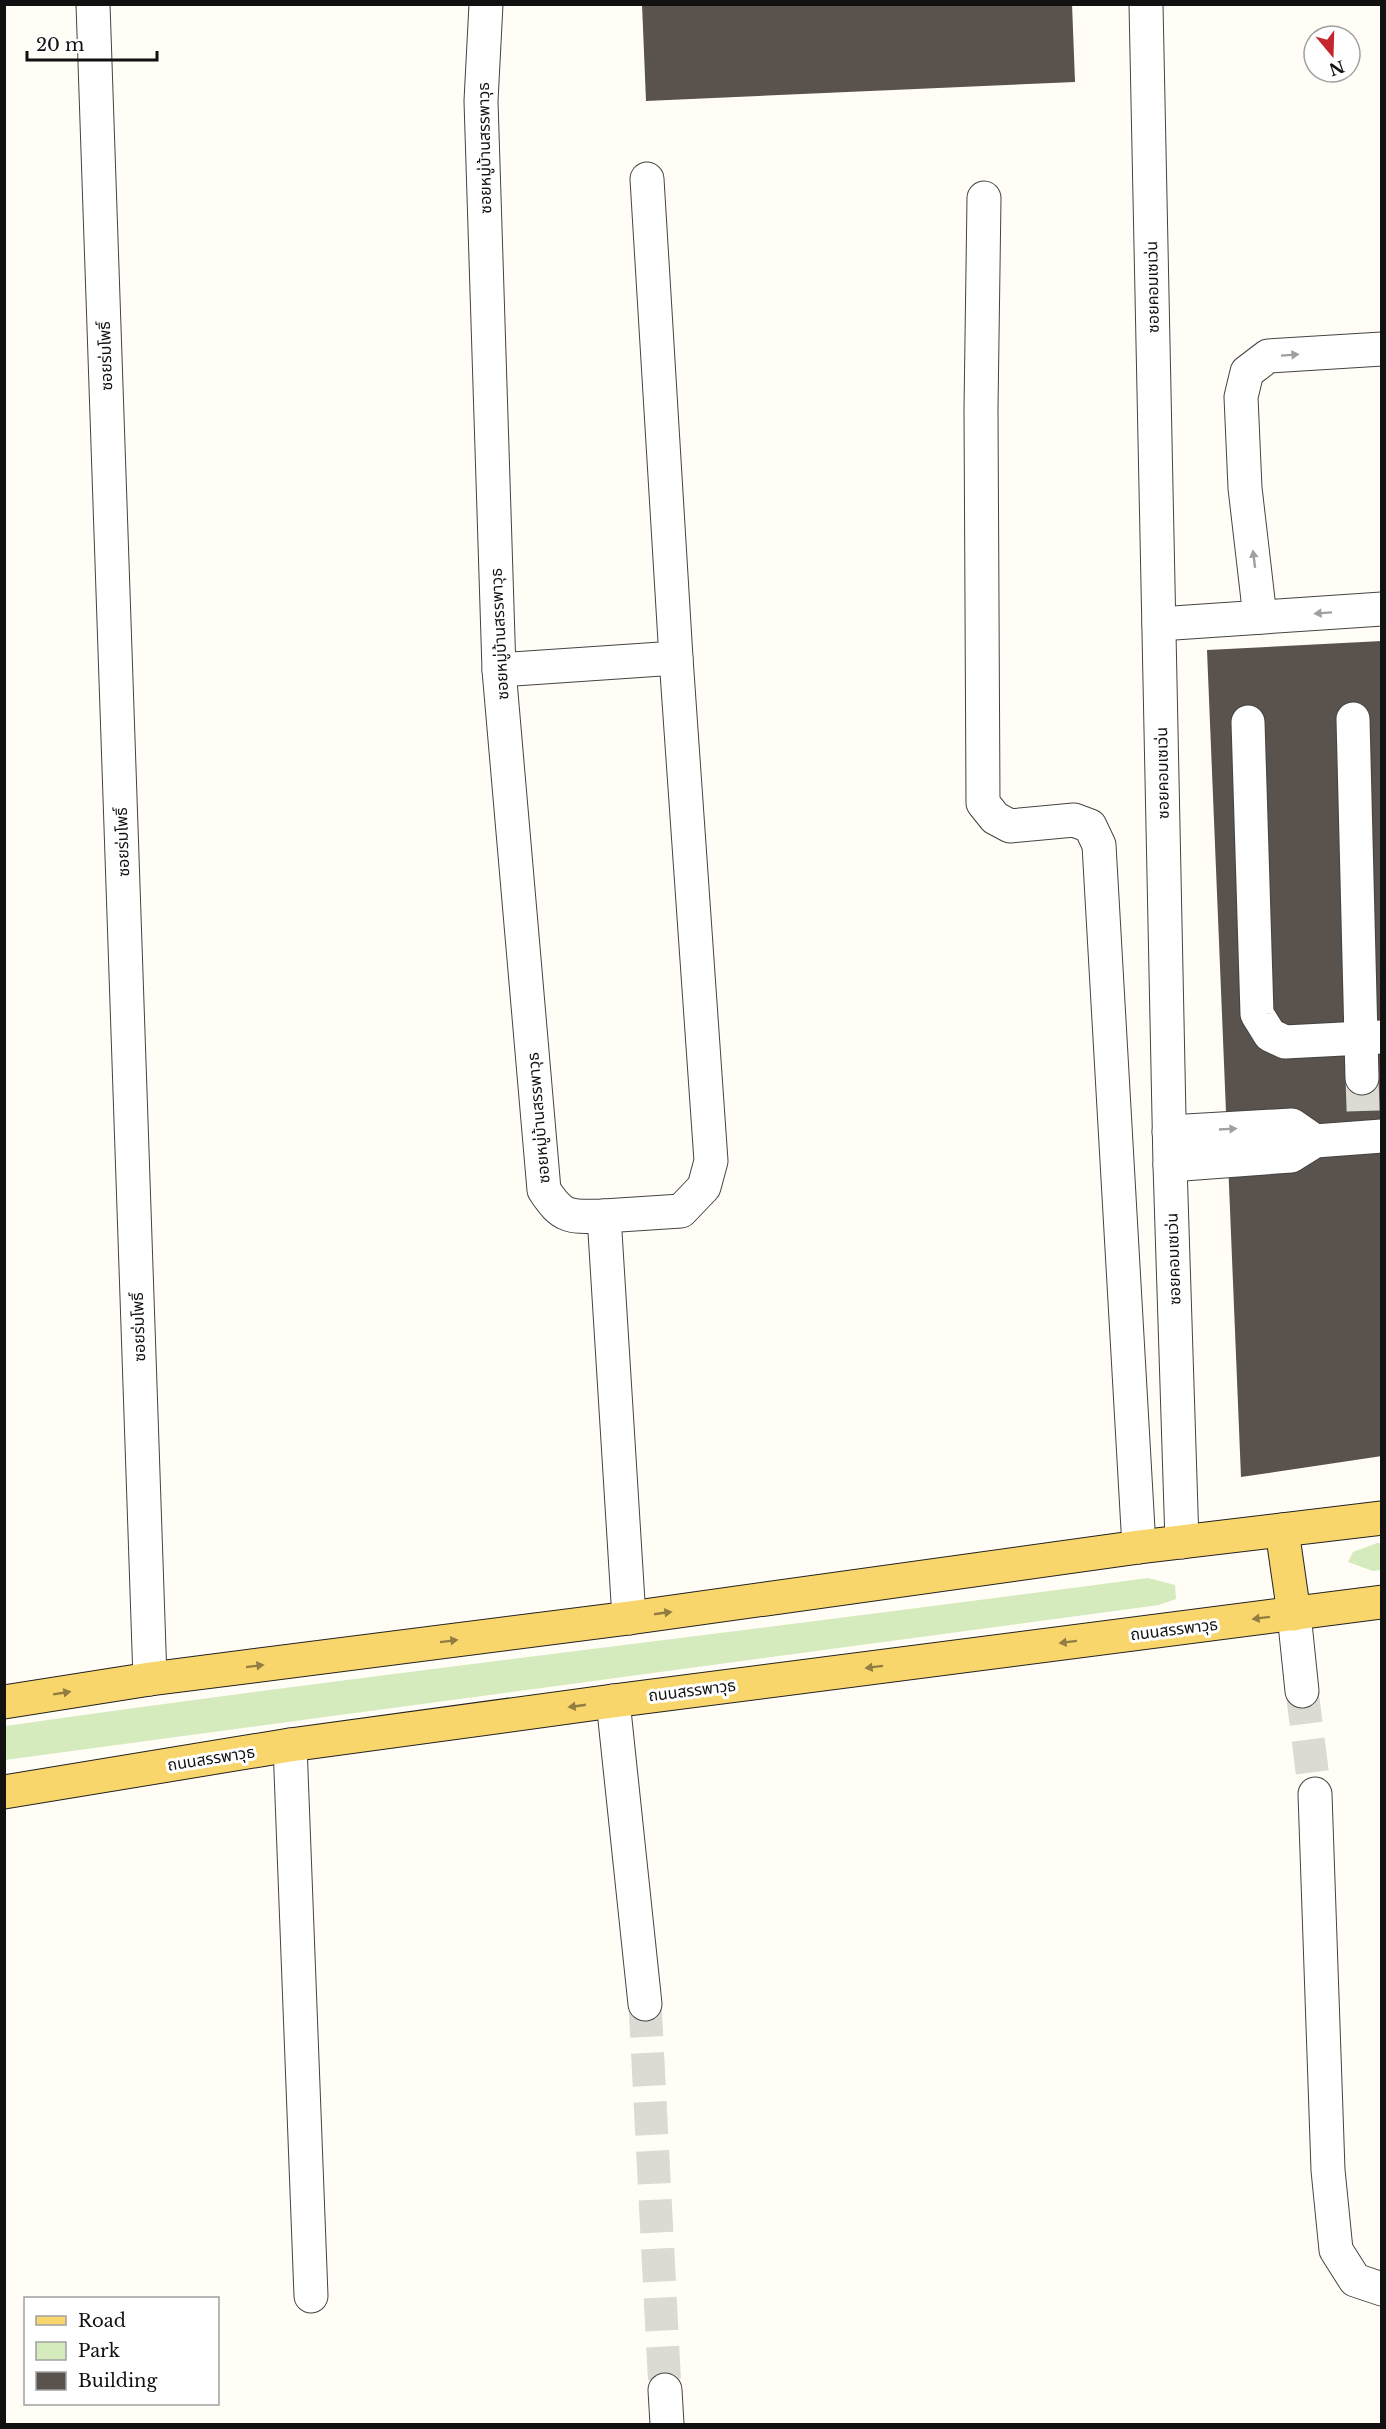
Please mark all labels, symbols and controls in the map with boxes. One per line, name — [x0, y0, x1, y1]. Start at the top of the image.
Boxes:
scale bar — [27, 24, 158, 62]
north arrow — [1302, 24, 1362, 84]
text: 20 m — [36, 34, 84, 56]
text: N — [1327, 56, 1347, 80]
street label: ซอยหมู่บ้านสรรพาวุธ — [473, 82, 495, 214]
street label: ซอยคอมเซเว่น — [1141, 241, 1163, 333]
street label: ซอยร่มโพธิ์ — [94, 321, 116, 391]
one-way arrow — [1281, 350, 1300, 359]
one-way arrow — [1249, 549, 1258, 568]
street label: ซอยหมู่บ้านสรรพาวุธ — [486, 568, 512, 700]
one-way arrow — [1314, 608, 1333, 618]
street label: ซอยคอมเซเว่น — [1151, 727, 1173, 819]
street label: ซอยร่มโพธิ์ — [111, 807, 133, 877]
street label: ซอยหมู่บ้านสรรพาวุธ — [522, 1052, 554, 1184]
one-way arrow — [1218, 1124, 1237, 1133]
street label: ซอยคอมเซเว่น — [1161, 1213, 1185, 1305]
street label: ซอยร่มโพธิ์ — [127, 1292, 149, 1362]
one-way arrow — [654, 1609, 673, 1618]
one-way arrow — [1251, 1613, 1270, 1622]
street label: ถนนสรรพาวุธ — [1129, 1614, 1219, 1644]
one-way arrow — [439, 1636, 458, 1646]
one-way arrow — [1058, 1638, 1077, 1647]
one-way arrow — [246, 1661, 265, 1670]
one-way arrow — [865, 1663, 884, 1672]
street label: ถนนสรรพาวุธ — [647, 1675, 737, 1705]
one-way arrow — [53, 1688, 72, 1697]
one-way arrow — [567, 1701, 586, 1710]
street label: ถนนสรรพาวุธ — [166, 1741, 256, 1775]
legend — [24, 2297, 219, 2405]
text: Road — [78, 2310, 126, 2332]
text: Park — [78, 2340, 120, 2362]
text: Building — [78, 2370, 157, 2392]

